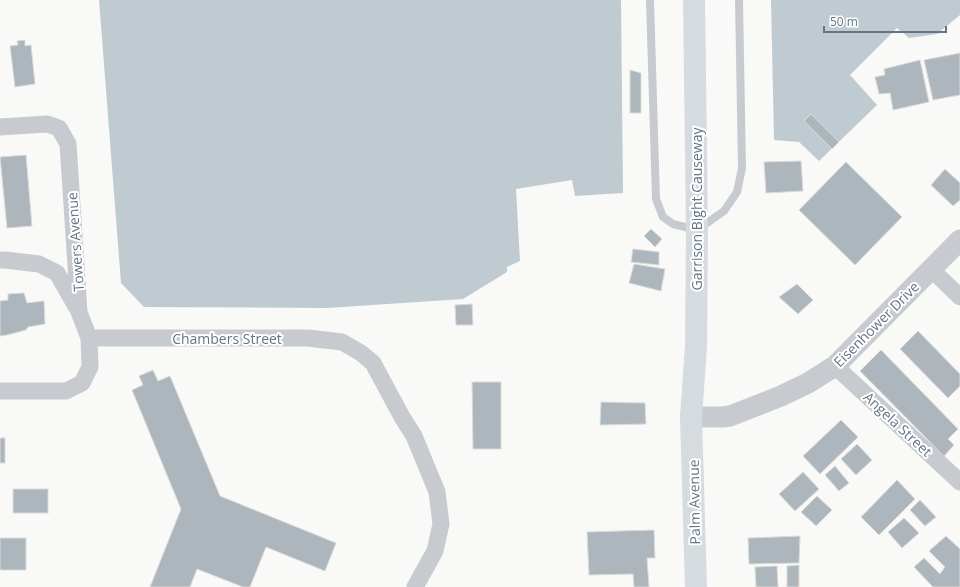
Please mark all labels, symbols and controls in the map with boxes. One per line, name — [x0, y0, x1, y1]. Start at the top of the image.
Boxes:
scale bar — [824, 8, 946, 34]
text: 50 m — [830, 13, 858, 30]
street label: Garrison Bight Causeway — [687, 127, 706, 291]
street label: Towers Avenue — [62, 192, 88, 292]
street label: Eisenhower Drive — [829, 277, 923, 371]
street label: Chambers Street — [172, 329, 282, 348]
street label: Angela Street — [860, 387, 936, 461]
street label: Palm Avenue — [684, 459, 704, 545]

